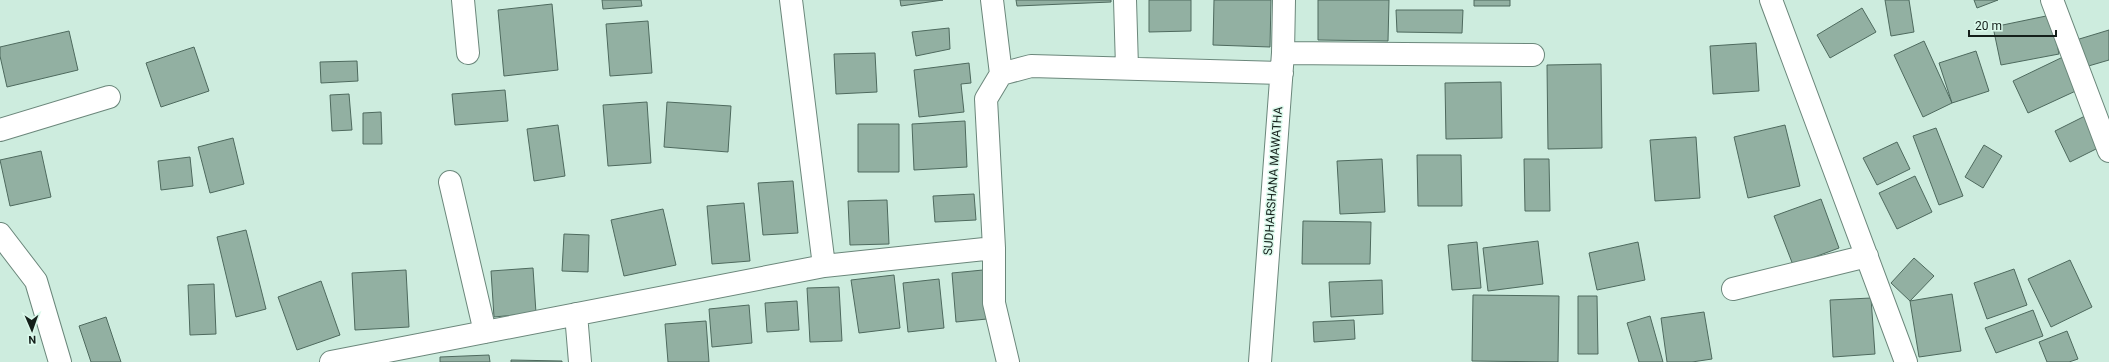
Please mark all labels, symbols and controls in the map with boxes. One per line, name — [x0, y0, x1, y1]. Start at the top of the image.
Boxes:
scale bar — [1969, 12, 2056, 38]
text: 20 m — [1975, 19, 2002, 33]
street label: SUDHARSHANA MAWATHA — [1261, 106, 1285, 256]
north arrow — [12, 310, 52, 350]
text: N — [28, 333, 36, 346]

